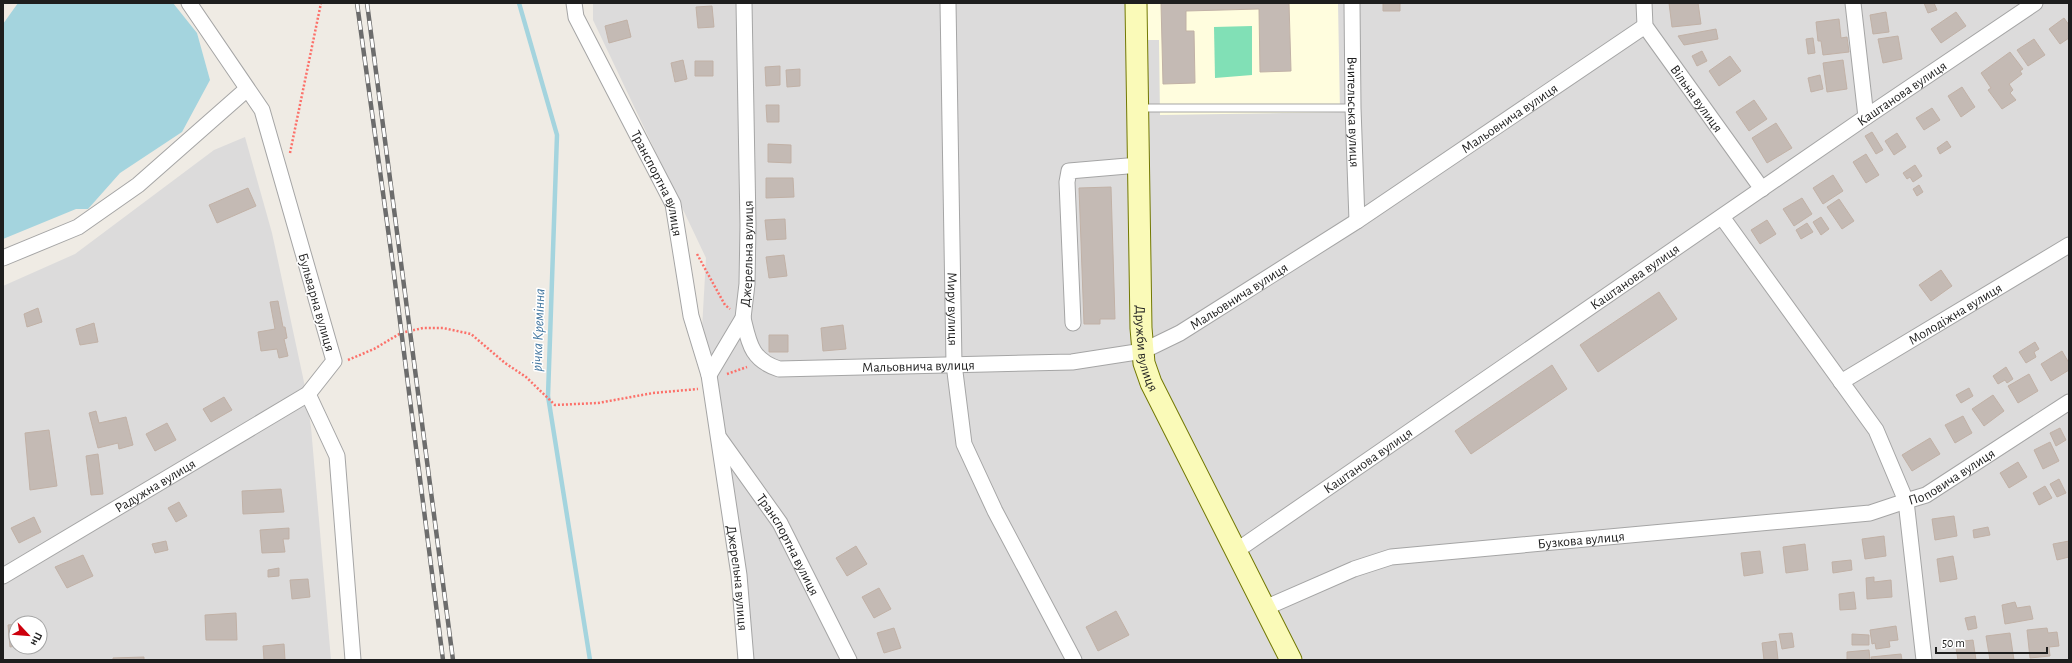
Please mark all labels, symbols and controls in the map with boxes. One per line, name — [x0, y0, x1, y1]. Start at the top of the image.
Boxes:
street label: Вчительська вулиця — [1345, 56, 1361, 168]
street label: Каштанова вулиця — [1855, 59, 1949, 129]
street label: Вільна вулиця — [1667, 63, 1725, 135]
street label: Мальовнича вулиця — [1459, 81, 1561, 156]
street label: Транспортна вулиця — [628, 129, 684, 237]
street label: Джерельна вулиця — [738, 200, 756, 307]
street label: Каштанова вулиця — [1588, 242, 1682, 313]
street label: Бульварна вулиця — [295, 251, 337, 353]
street label: Мальовнича вулиця — [1188, 261, 1291, 333]
street label: Миру вулиця — [944, 272, 960, 346]
street label: Молодіжна вулиця — [1906, 281, 2005, 348]
water label: річка Кремінна — [530, 288, 547, 372]
street label: Дружби вулиця — [1133, 305, 1160, 394]
street label: Мальовнича вулиця — [862, 358, 975, 375]
street label: Каштанова вулиця — [1321, 426, 1415, 496]
street label: Поповича вулиця — [1907, 446, 1998, 508]
street label: Радужна вулиця — [113, 457, 198, 516]
street label: Транспортна вулиця — [754, 492, 821, 598]
street label: Джерельна вулиця — [724, 524, 750, 631]
street label: Бузкова вулиця — [1537, 530, 1625, 551]
north arrow — [8, 615, 48, 655]
scale bar — [1936, 629, 2047, 655]
text: Пн — [29, 631, 44, 648]
text: 50 m — [1942, 637, 1965, 649]

